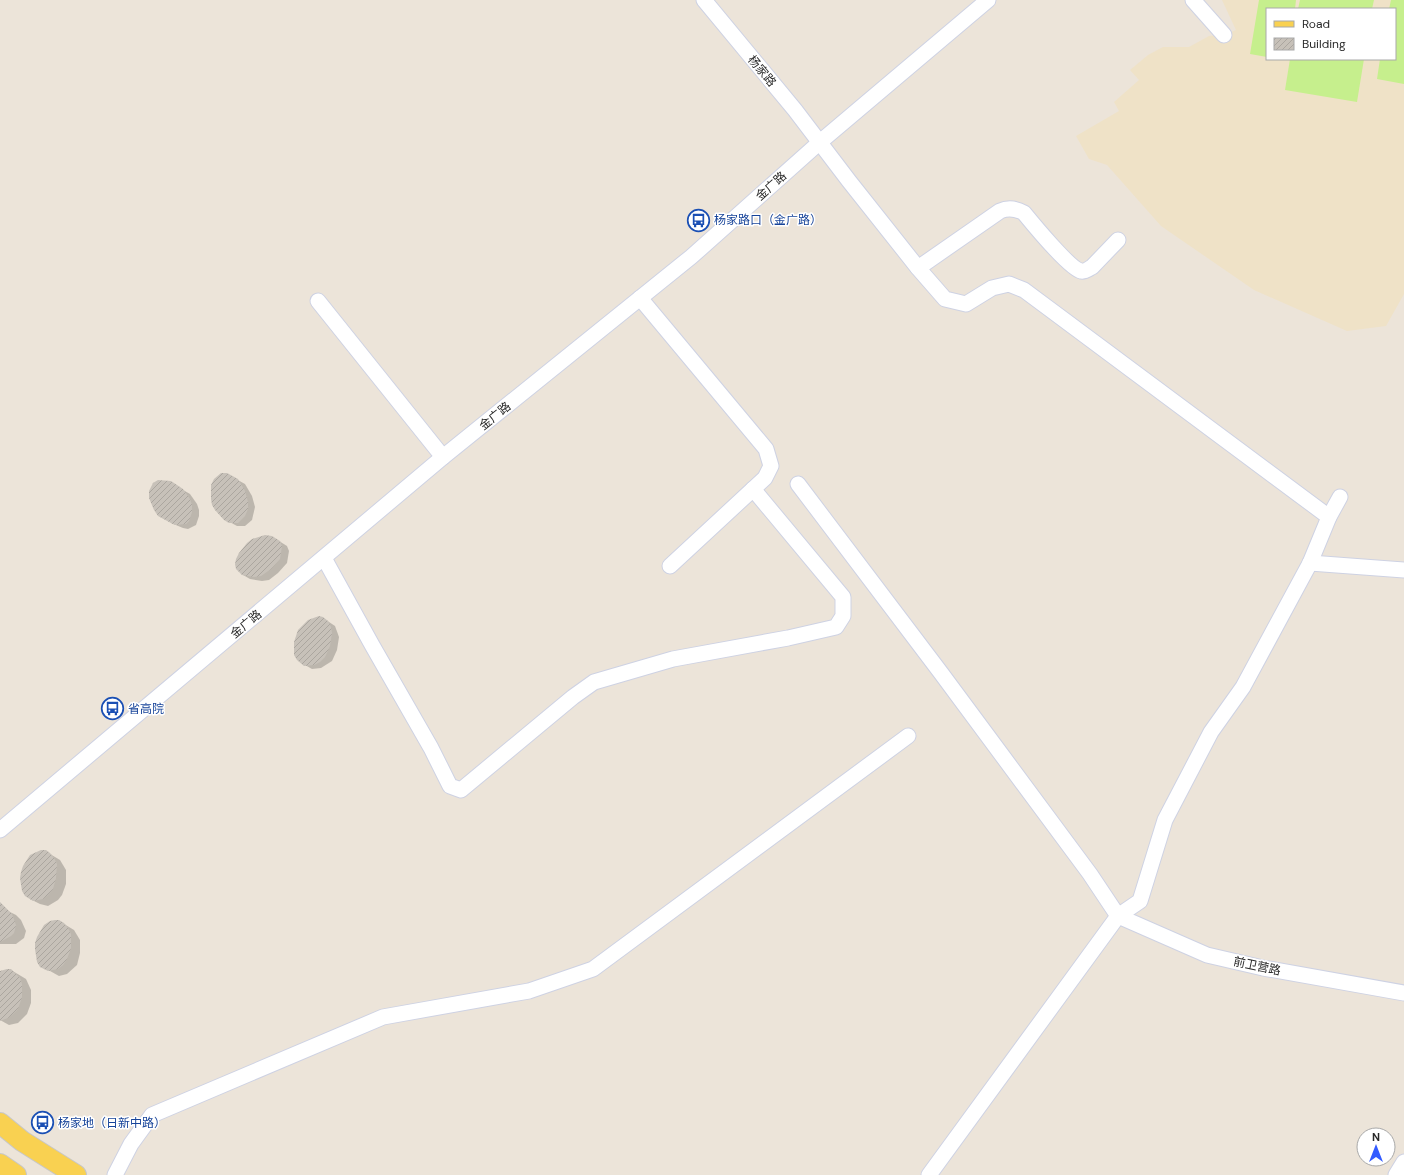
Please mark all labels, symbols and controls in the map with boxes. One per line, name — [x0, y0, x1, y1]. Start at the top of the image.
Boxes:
legend — [1266, 8, 1396, 60]
text: Road — [1302, 16, 1330, 32]
text: Building — [1302, 36, 1346, 52]
street label: 杨家路 — [744, 52, 780, 90]
street label: 金广路 — [752, 168, 790, 204]
bus stop icon: 杨家路口（金广路） — [686, 207, 712, 233]
place label: 杨家路口（金广路） — [714, 212, 822, 228]
street label: 金广路 — [476, 398, 514, 434]
street label: 金广路 — [227, 606, 265, 642]
bus stop icon: 省高院 — [100, 696, 126, 722]
place label: 省高院 — [128, 701, 164, 717]
street label: 前卫营路 — [1232, 953, 1282, 979]
bus stop icon: 杨家地（日新中路） — [29, 1110, 55, 1136]
place label: 杨家地（日新中路） — [58, 1115, 166, 1131]
north arrow — [1356, 1127, 1396, 1167]
text: N — [1372, 1130, 1380, 1144]

